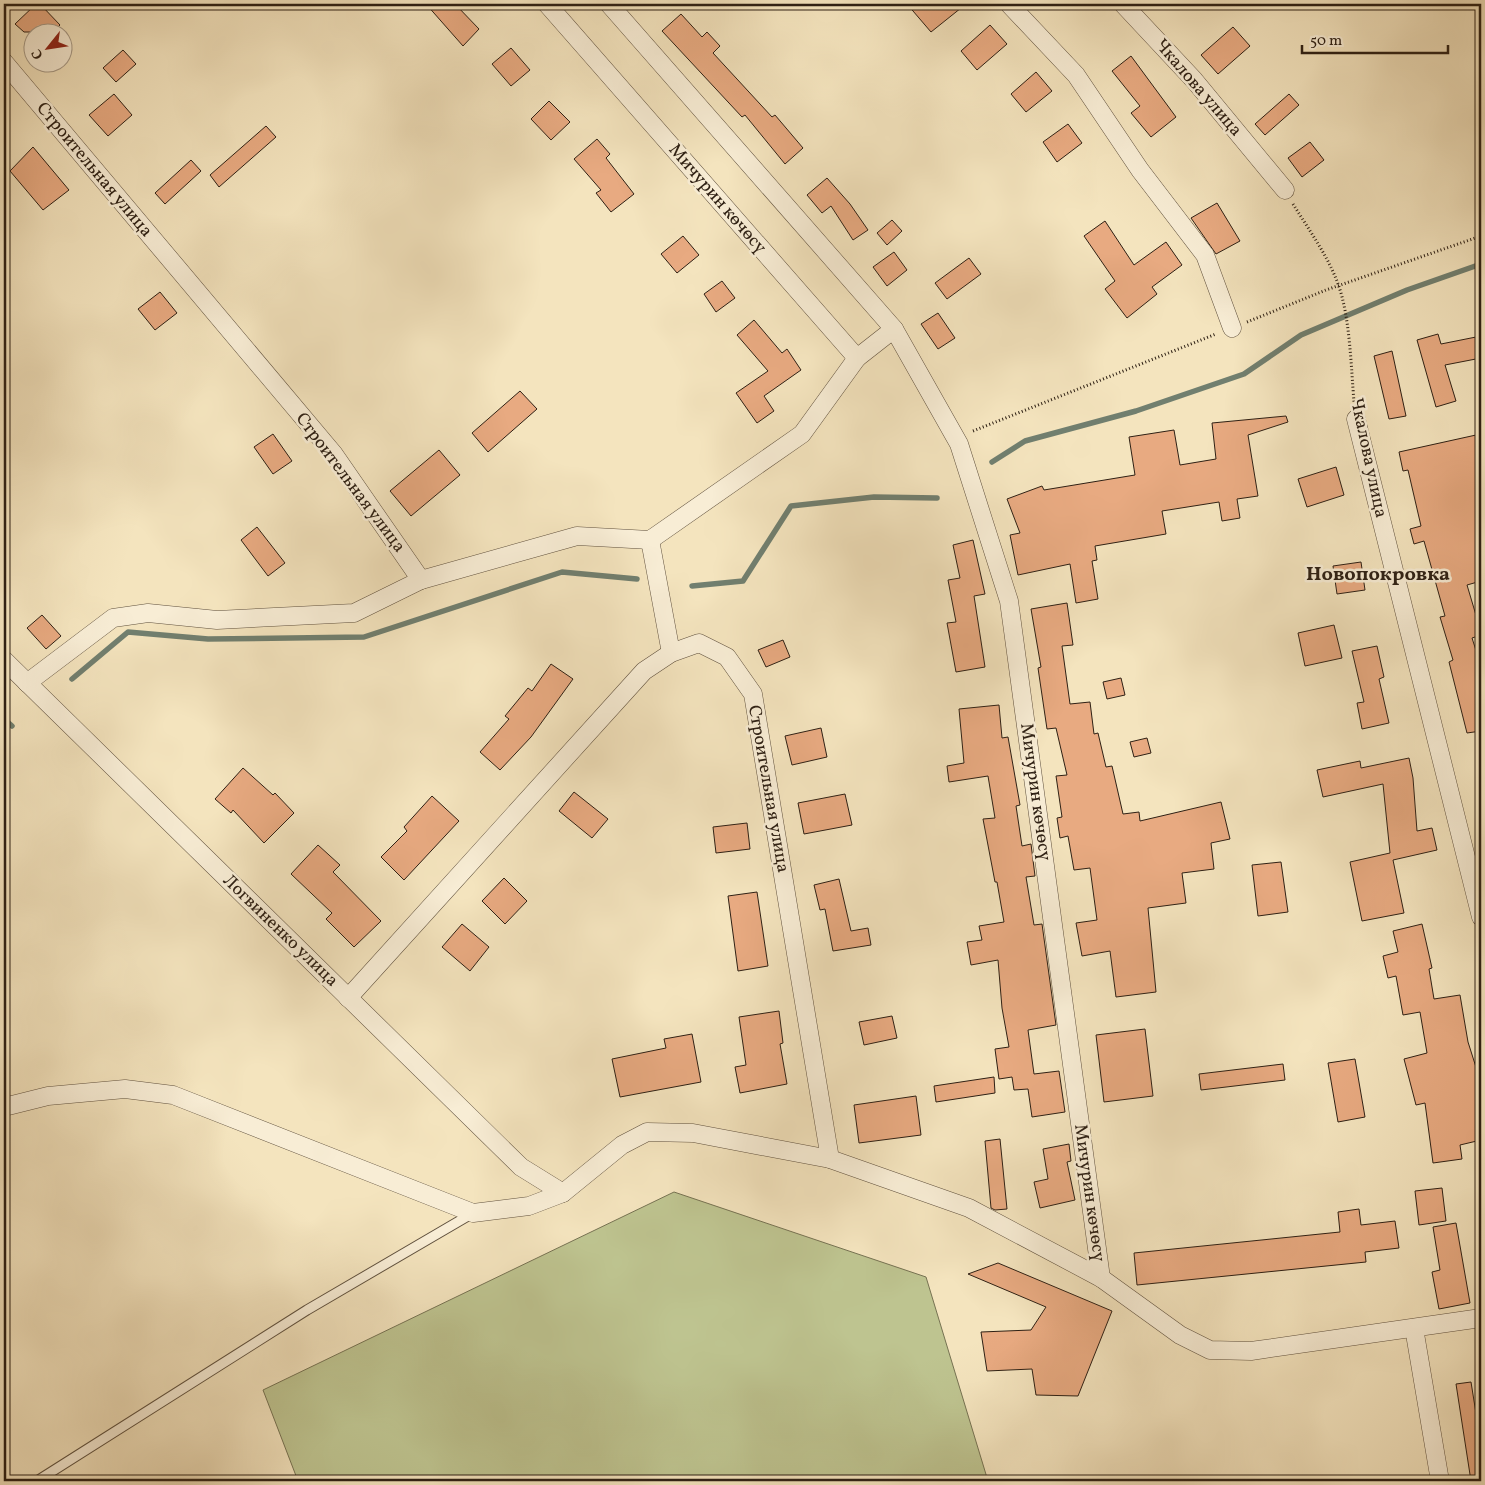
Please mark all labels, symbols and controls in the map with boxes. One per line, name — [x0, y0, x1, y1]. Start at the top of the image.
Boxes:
north arrow — [22, 22, 72, 72]
scale bar — [1302, 22, 1449, 54]
text: 50 m — [1310, 31, 1342, 52]
street label: Чкалова улица — [1149, 34, 1247, 142]
text: С — [28, 45, 49, 62]
street label: Строительная улица — [30, 97, 158, 243]
street label: Мичурин көчөсү — [662, 139, 772, 260]
street label: Чкалова улица — [1343, 396, 1393, 520]
street label: Строительная улица — [289, 408, 411, 558]
district label: Новопокровка — [1306, 561, 1450, 589]
street label: Строительная улица — [741, 703, 795, 875]
street label: Мичурин көчөсү — [1013, 722, 1057, 863]
street label: Логвиненко улица — [217, 869, 343, 993]
street label: Мичурин көчөсү — [1067, 1123, 1111, 1264]

